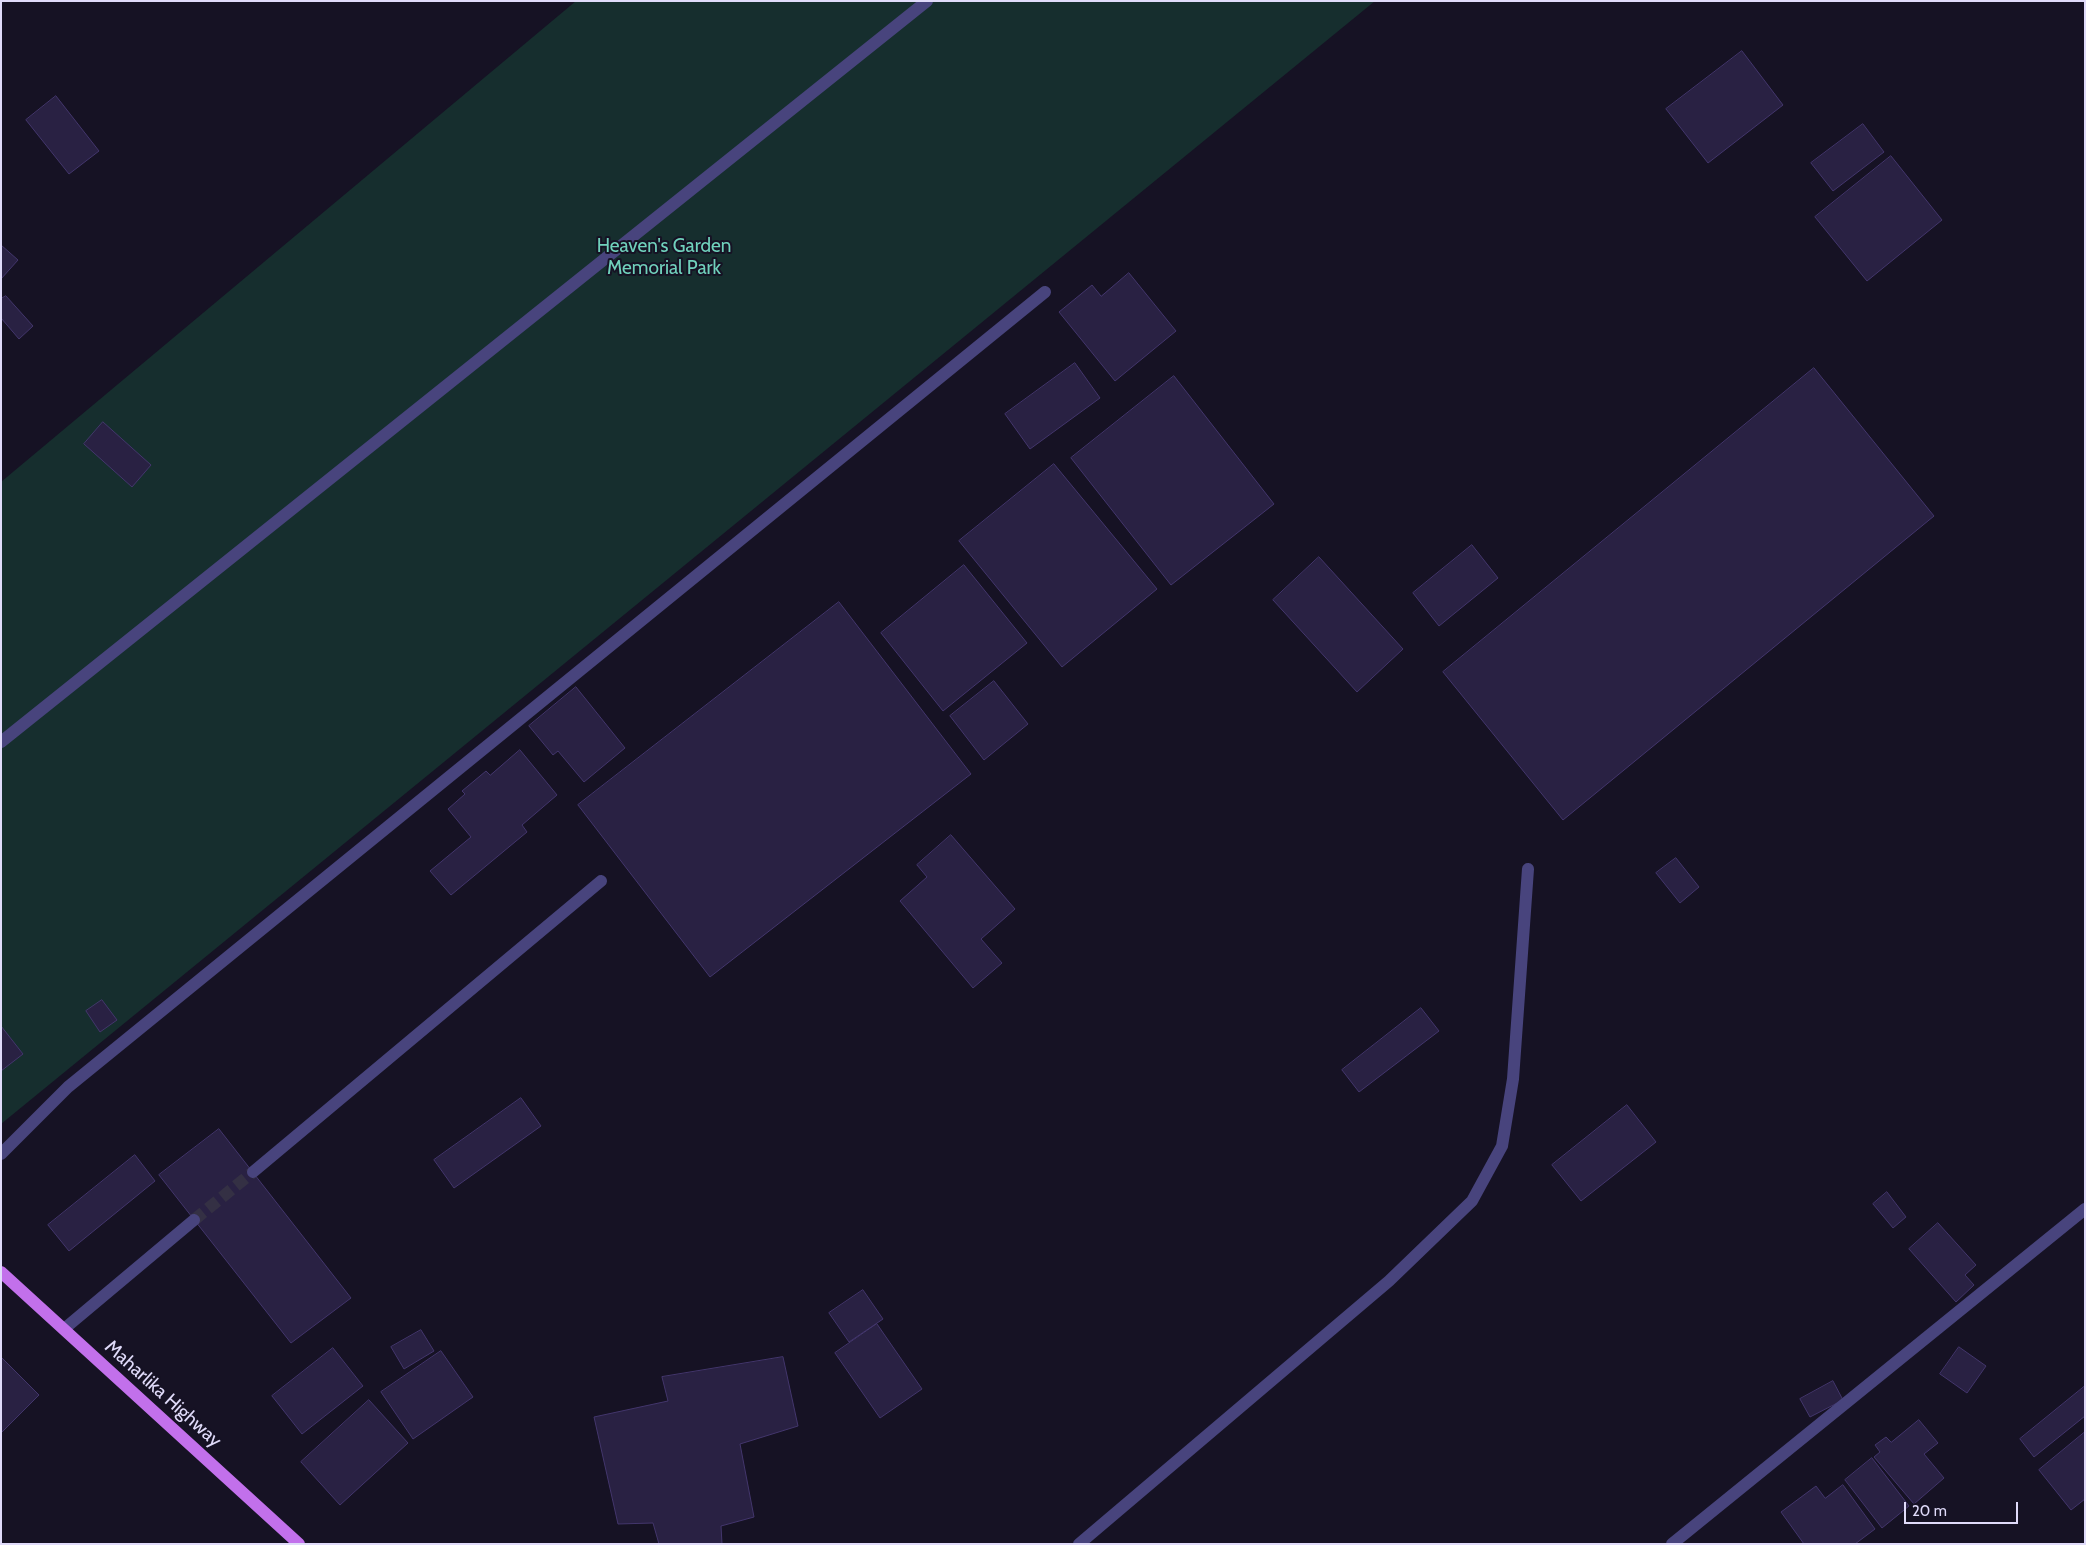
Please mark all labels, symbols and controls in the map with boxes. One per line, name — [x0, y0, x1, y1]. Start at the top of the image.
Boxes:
park label: Heaven's Garden Memorial Park — [597, 235, 731, 279]
street label: Maharlika Highway — [100, 1336, 226, 1452]
scale bar — [1906, 1492, 2020, 1524]
text: 20 m — [1912, 1502, 1947, 1520]

